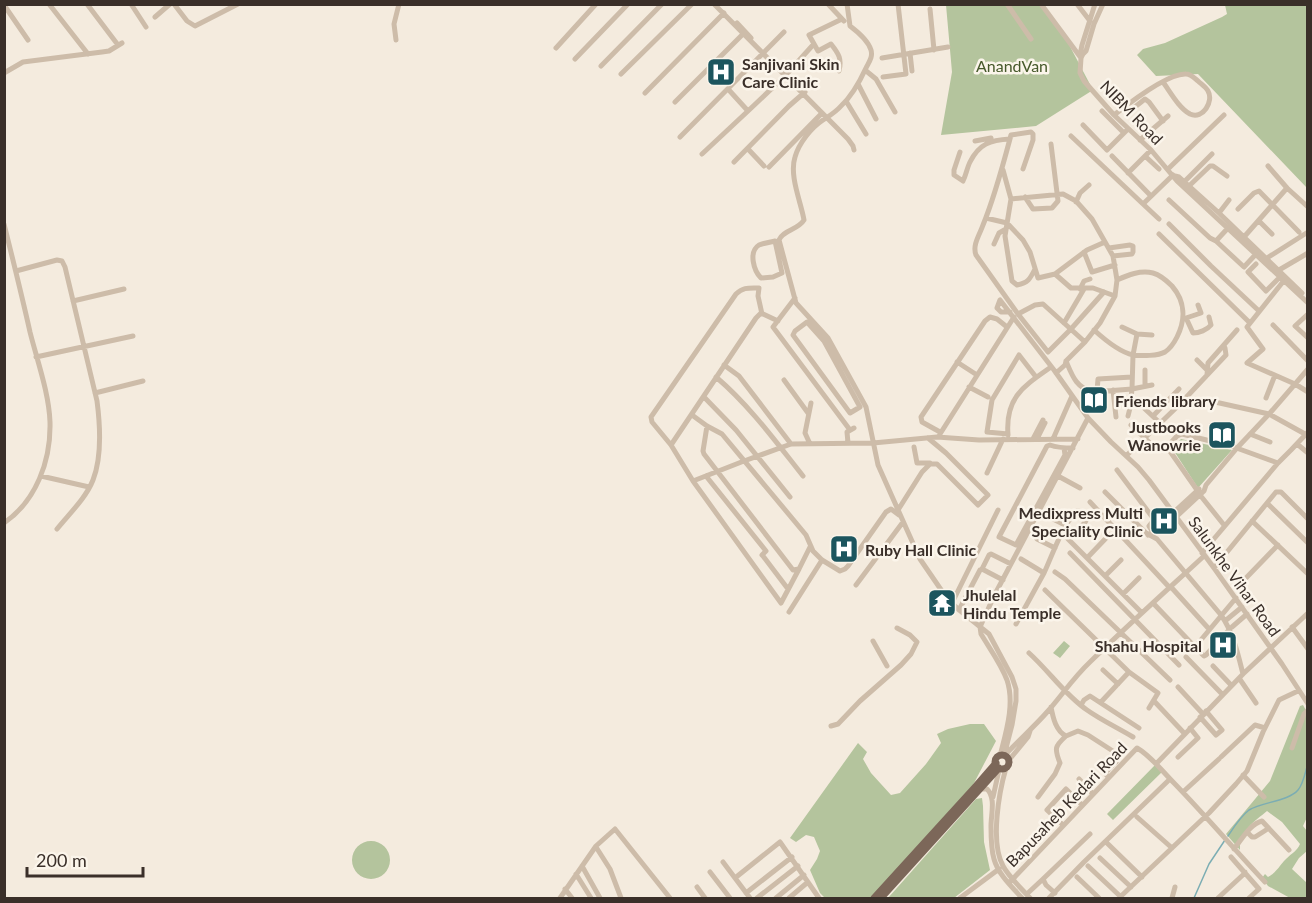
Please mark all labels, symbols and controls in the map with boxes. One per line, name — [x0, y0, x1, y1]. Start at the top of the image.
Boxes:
place label: Sanjivani Skin Care Clinic — [742, 54, 840, 91]
hospital icon: Sanjivani Skin Care Clinic — [705, 56, 737, 88]
park label: AnandVan — [976, 56, 1048, 75]
street label: NIBM Road — [1097, 76, 1167, 148]
library icon: Friends library — [1078, 384, 1110, 416]
place label: Friends library — [1115, 391, 1217, 410]
place label: Justbooks Wanowrie — [1128, 417, 1201, 454]
library icon: Justbooks Wanowrie — [1206, 419, 1238, 451]
place label: Medixpress Multi Speciality Clinic — [1019, 503, 1143, 540]
hospital icon: Medixpress Multi Speciality Clinic — [1148, 505, 1180, 537]
street label: Salunkhe Vihar Road — [1185, 512, 1285, 640]
hospital icon: Ruby Hall Clinic — [828, 533, 860, 565]
place label: Ruby Hall Clinic — [865, 540, 977, 559]
place label: Jhulelal Hindu Temple — [963, 585, 1061, 622]
temple icon: Jhulelal Hindu Temple — [926, 587, 958, 619]
hospital icon: Shahu Hospital — [1207, 629, 1239, 661]
place label: Shahu Hospital — [1095, 636, 1202, 655]
street label: Bapusaheb Kedari Road — [1002, 738, 1130, 870]
scale bar — [27, 840, 142, 878]
text: 200 m — [36, 849, 87, 871]

